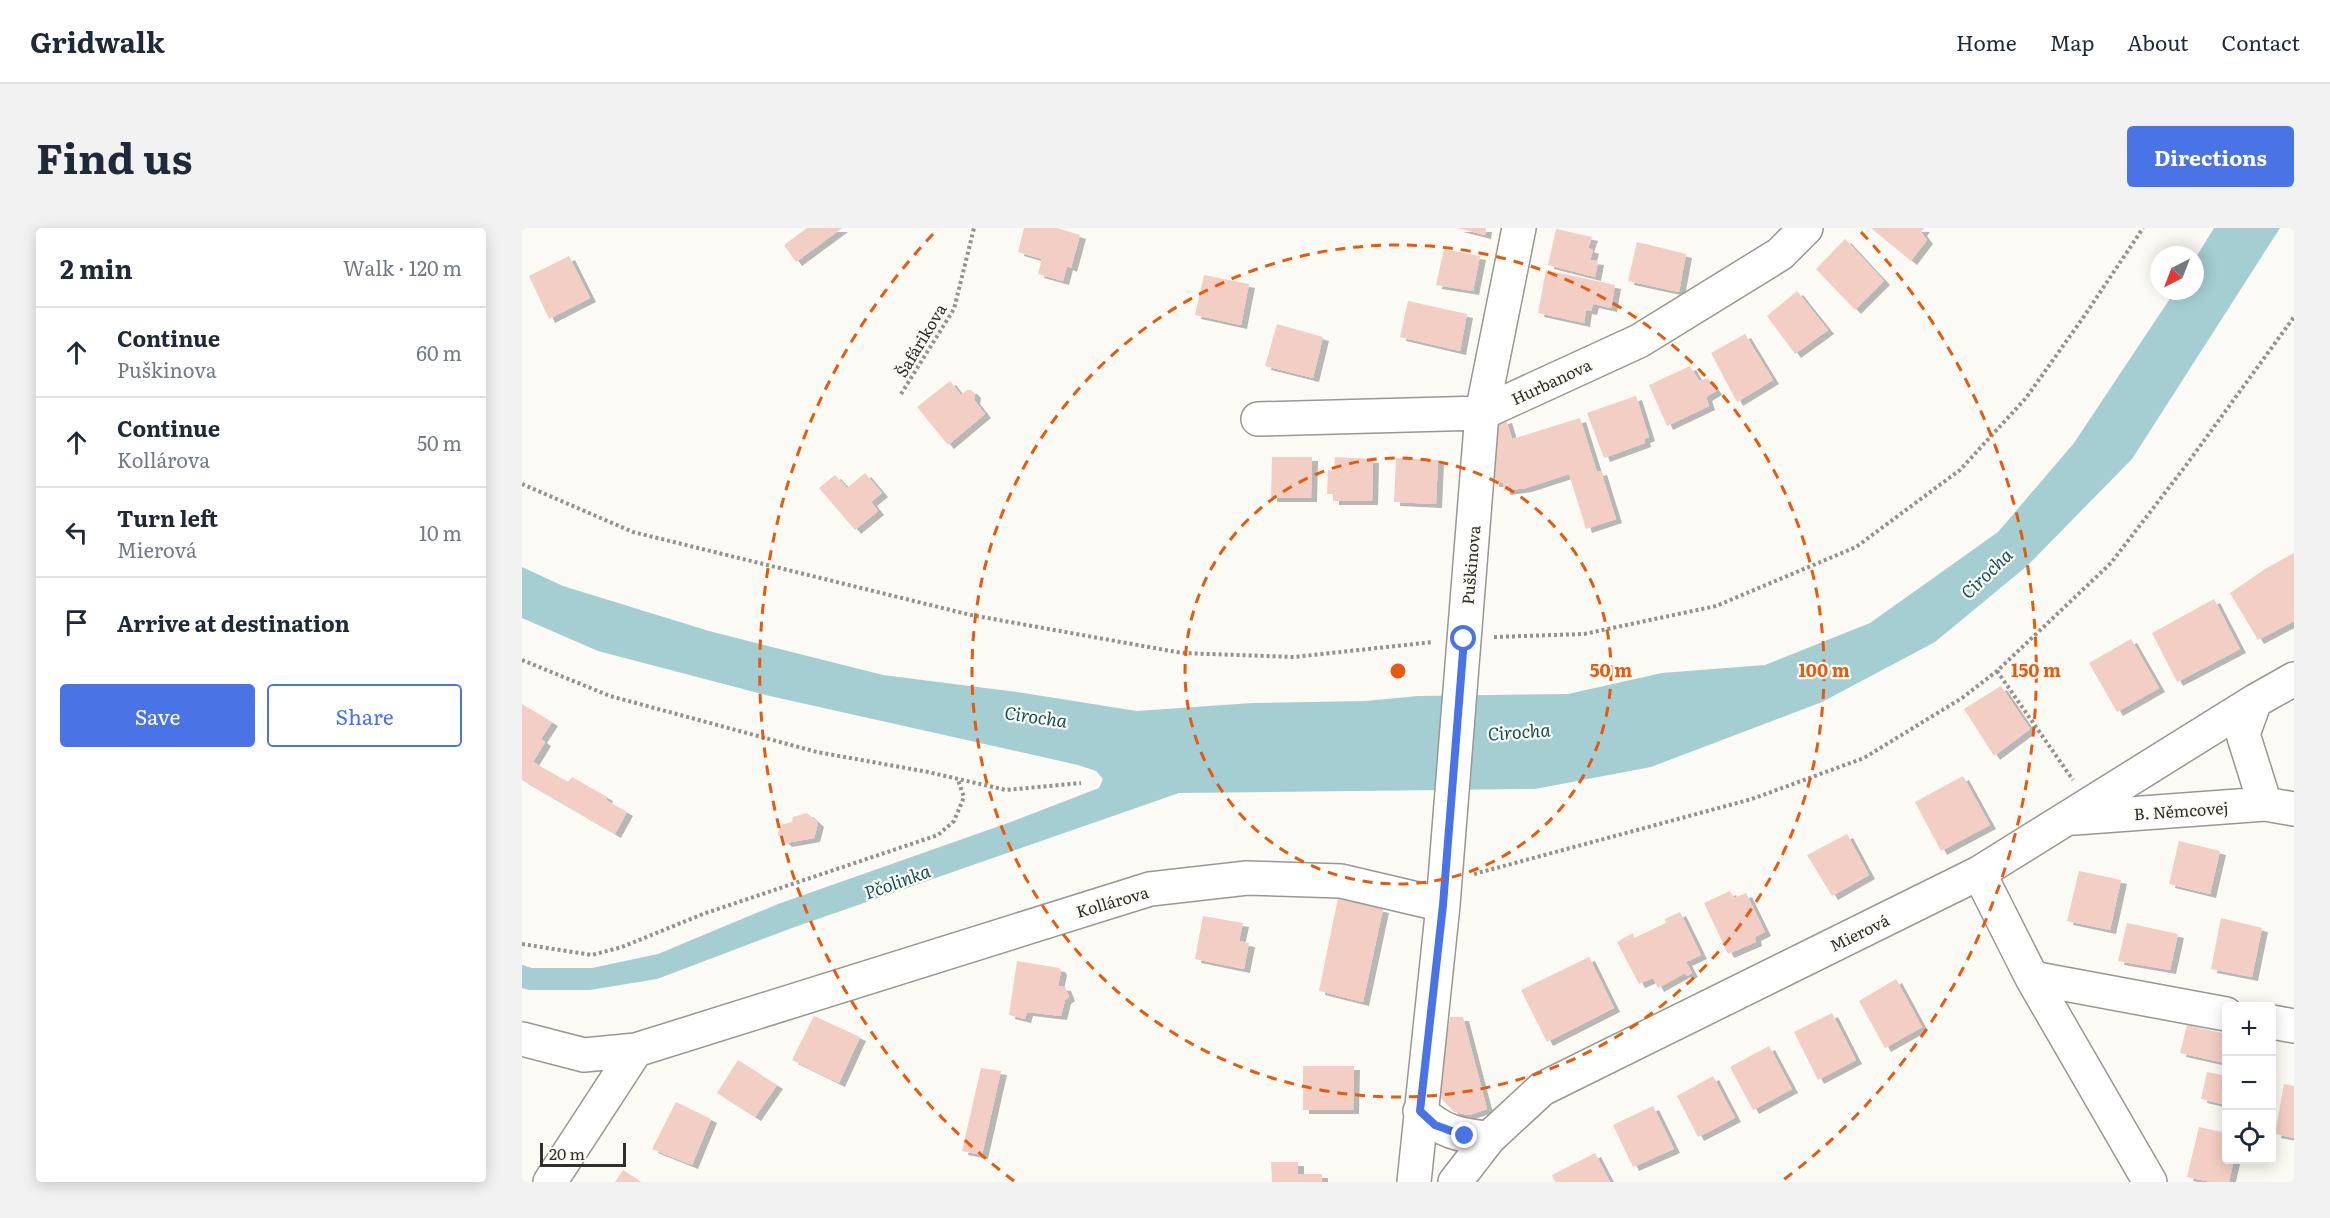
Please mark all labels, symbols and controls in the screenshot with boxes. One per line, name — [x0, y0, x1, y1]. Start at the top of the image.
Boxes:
text: Gridwalk — [30, 20, 165, 62]
text: Home — [1956, 26, 2017, 57]
text: Map — [2050, 26, 2094, 57]
text: About — [2127, 26, 2189, 57]
text: Contact — [2222, 26, 2300, 57]
text: Find us — [36, 125, 193, 187]
button: Directions — [2127, 126, 2294, 187]
north arrow — [2150, 246, 2204, 300]
text: 2 min — [60, 248, 133, 287]
text: Walk · 120 m — [343, 252, 462, 282]
street label: Šafárikova — [889, 298, 952, 381]
text: Continue — [117, 321, 220, 354]
icon: ahead — [60, 336, 93, 369]
text: 60 m — [416, 337, 462, 367]
street label: Hurbanova — [1507, 352, 1595, 410]
text: Puškinova — [117, 354, 216, 384]
text: Continue — [117, 411, 220, 444]
icon: ahead — [60, 426, 93, 459]
text: 50 m — [417, 427, 462, 457]
text: Kollárova — [117, 444, 210, 474]
text: Turn left — [117, 501, 218, 534]
icon: left — [60, 516, 93, 549]
text: 10 m — [419, 517, 462, 547]
street label: Puškinova — [1455, 524, 1485, 606]
text: Mierová — [117, 534, 197, 564]
water label: Cirocha — [1954, 541, 2019, 605]
icon: arrive — [60, 606, 93, 639]
text: Arrive at destination — [117, 606, 350, 639]
route start — [1450, 625, 1476, 651]
text: 50 m — [1590, 656, 1632, 683]
text: 100 m — [1798, 656, 1850, 683]
text: 150 m — [2011, 656, 2061, 683]
centre of rings — [1388, 661, 1408, 681]
button: Save — [60, 684, 255, 747]
button: Share — [267, 684, 462, 747]
water label: Cirocha — [1003, 698, 1070, 734]
water label: Cirocha — [1487, 715, 1552, 747]
street label: B. Němcovej — [2133, 795, 2229, 825]
water label: Pčolinka — [860, 856, 935, 905]
street label: Kollárova — [1073, 879, 1151, 923]
street label: Mierová — [1825, 907, 1893, 957]
map controls — [2222, 1002, 2276, 1164]
button: + — [2222, 1002, 2276, 1056]
button: − — [2222, 1056, 2276, 1110]
button: locate — [2222, 1110, 2276, 1164]
route end — [1451, 1122, 1477, 1148]
scale bar — [540, 1140, 626, 1168]
text: 20 m — [549, 1141, 585, 1165]

